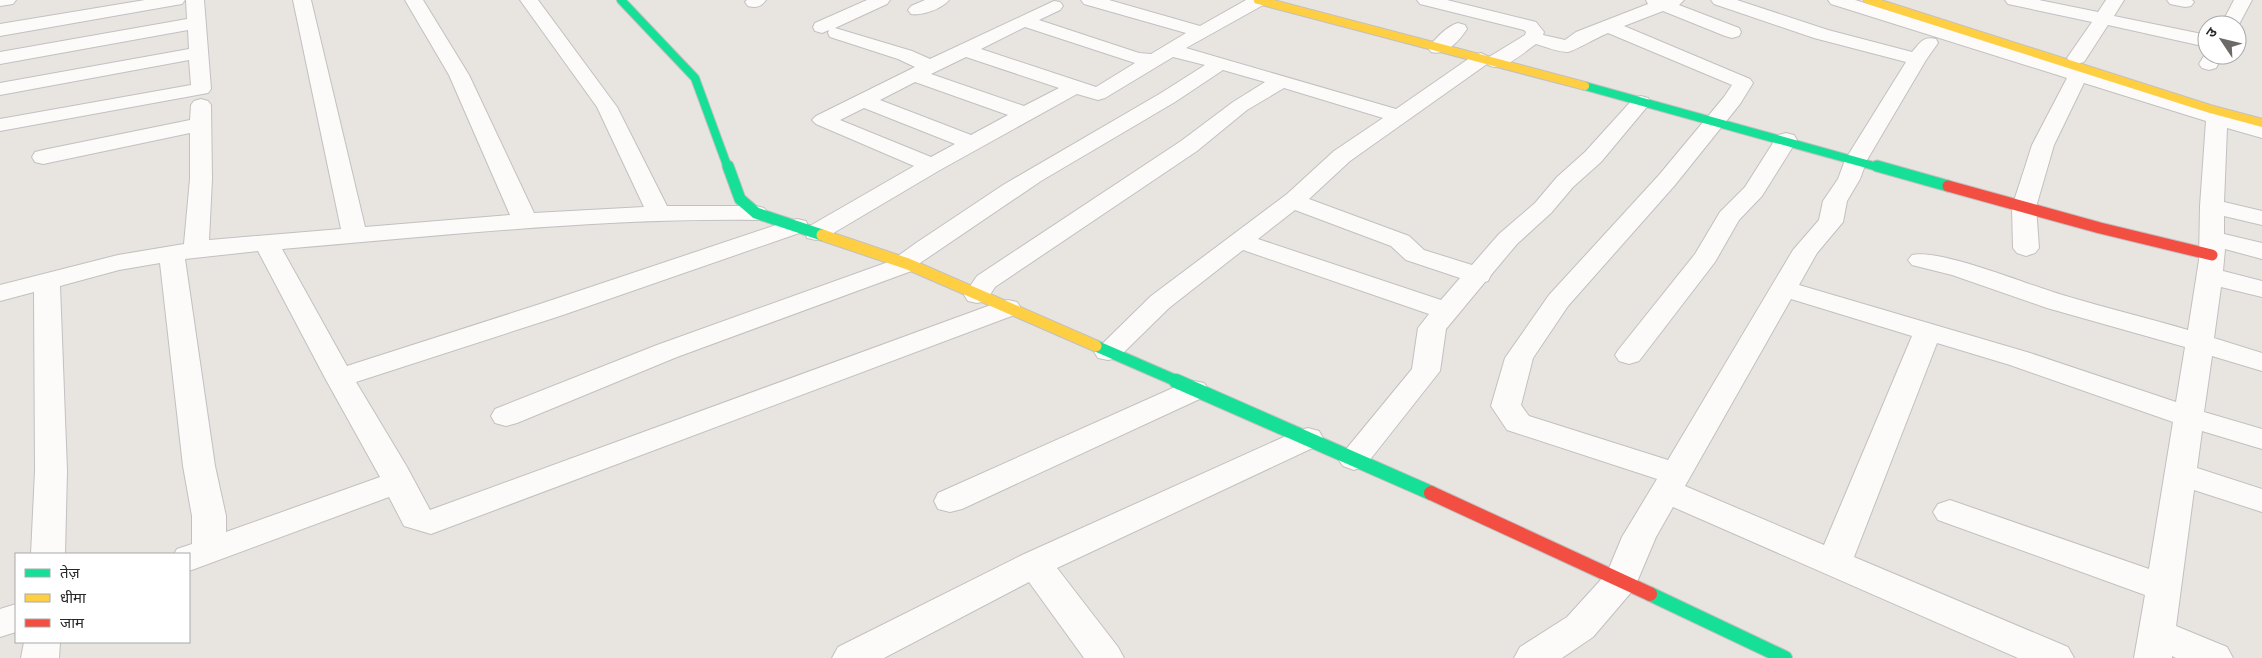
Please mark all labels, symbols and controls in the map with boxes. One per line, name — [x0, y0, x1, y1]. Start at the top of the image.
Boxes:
north arrow — [2197, 15, 2247, 65]
text: उ — [2202, 23, 2222, 41]
legend — [15, 553, 190, 643]
text: तेज़ — [60, 563, 81, 583]
text: धीमा — [60, 588, 87, 608]
text: जाम — [60, 613, 85, 633]

